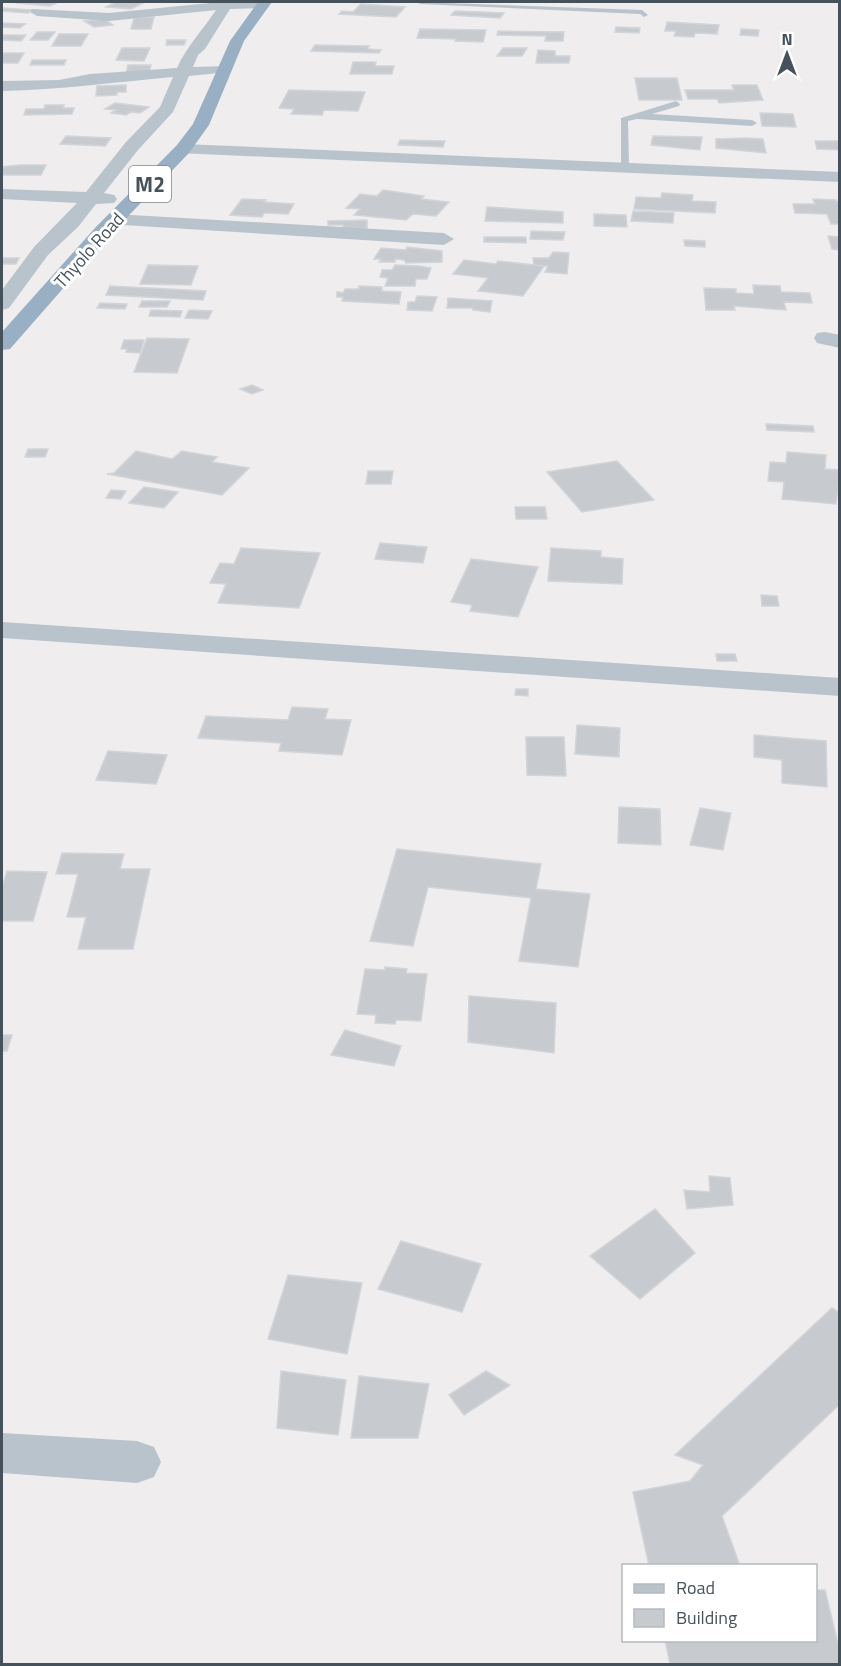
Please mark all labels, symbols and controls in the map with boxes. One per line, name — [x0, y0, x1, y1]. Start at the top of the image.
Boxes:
north arrow — [757, 24, 817, 84]
text: N — [781, 27, 793, 51]
road number: M2 — [129, 166, 171, 202]
street label: Thyolo Road — [48, 206, 130, 294]
legend — [622, 1564, 817, 1642]
text: Road — [676, 1574, 715, 1601]
text: Building — [676, 1604, 737, 1631]

